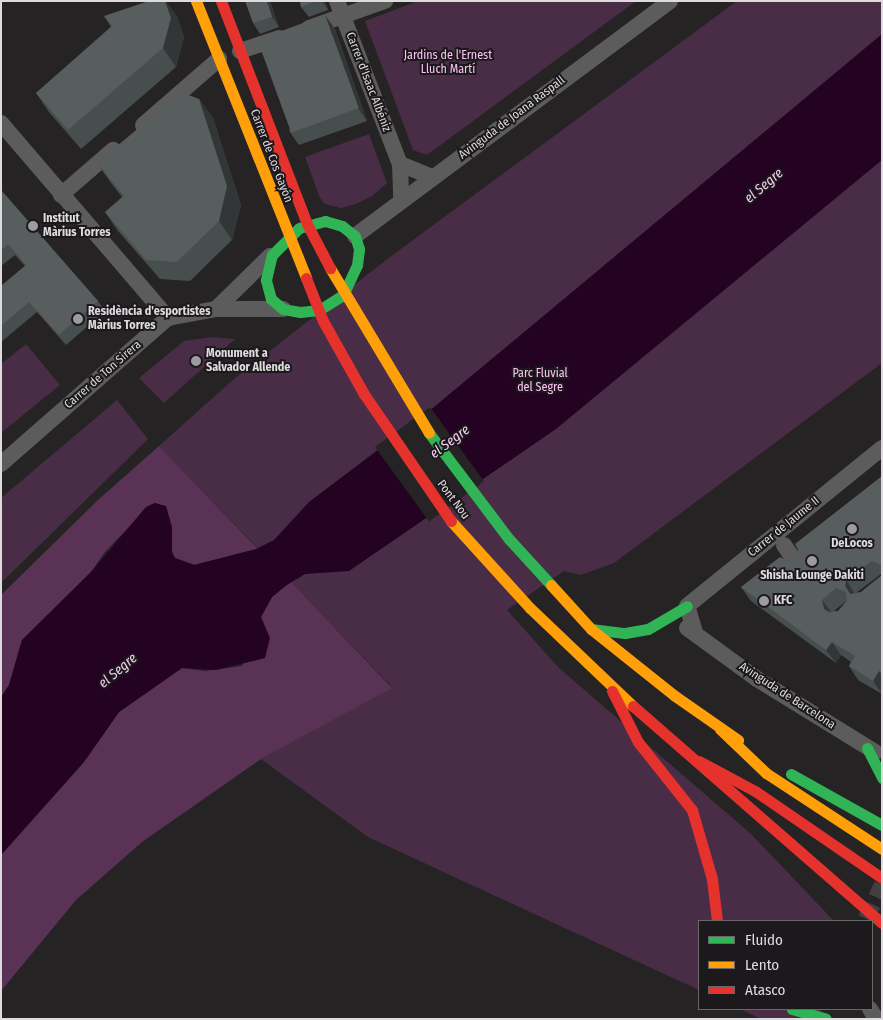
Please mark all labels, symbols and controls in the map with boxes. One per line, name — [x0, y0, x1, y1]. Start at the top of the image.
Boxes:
street label: Carrer d'Isaac Albéniz — [342, 30, 394, 134]
park label: Jardins de l'Ernest Lluch Martí — [404, 49, 492, 77]
street label: Avinguda de Joana Raspall — [456, 73, 568, 163]
street label: Carrer de Cos Gayón — [247, 107, 295, 205]
water label: el Segre — [741, 165, 787, 207]
place label: Institut Màrius Torres — [43, 212, 110, 240]
marker: Institut Màrius Torres — [27, 220, 39, 232]
place label: Residència d'esportistes Màrius Torres — [88, 305, 210, 333]
marker: Residència d'esportistes Màrius Torres — [72, 313, 84, 325]
street label: Carrer de Ton Sirera — [62, 338, 144, 412]
place label: Monument a Salvador Allende — [206, 347, 290, 375]
marker: Monument a Salvador Allende — [190, 355, 202, 367]
park label: Parc Fluvial del Segre — [512, 367, 568, 395]
water label: el Segre — [427, 422, 473, 462]
street label: Pont Nou — [434, 478, 472, 522]
street label: Carrer de Jaume II — [745, 494, 823, 560]
marker: DeLocos — [846, 523, 858, 535]
place label: DeLocos — [831, 537, 873, 551]
marker: Shisha Lounge Dakiti — [806, 555, 818, 567]
place label: Shisha Lounge Dakiti — [760, 569, 864, 583]
place label: KFC — [774, 594, 792, 608]
marker: KFC — [758, 595, 770, 607]
water label: el Segre — [95, 650, 141, 692]
street label: Avinguda de Barcelona — [736, 659, 838, 733]
legend — [698, 920, 873, 1010]
text: Fluido — [745, 931, 783, 949]
text: Lento — [745, 956, 779, 974]
text: Atasco — [745, 981, 785, 999]

